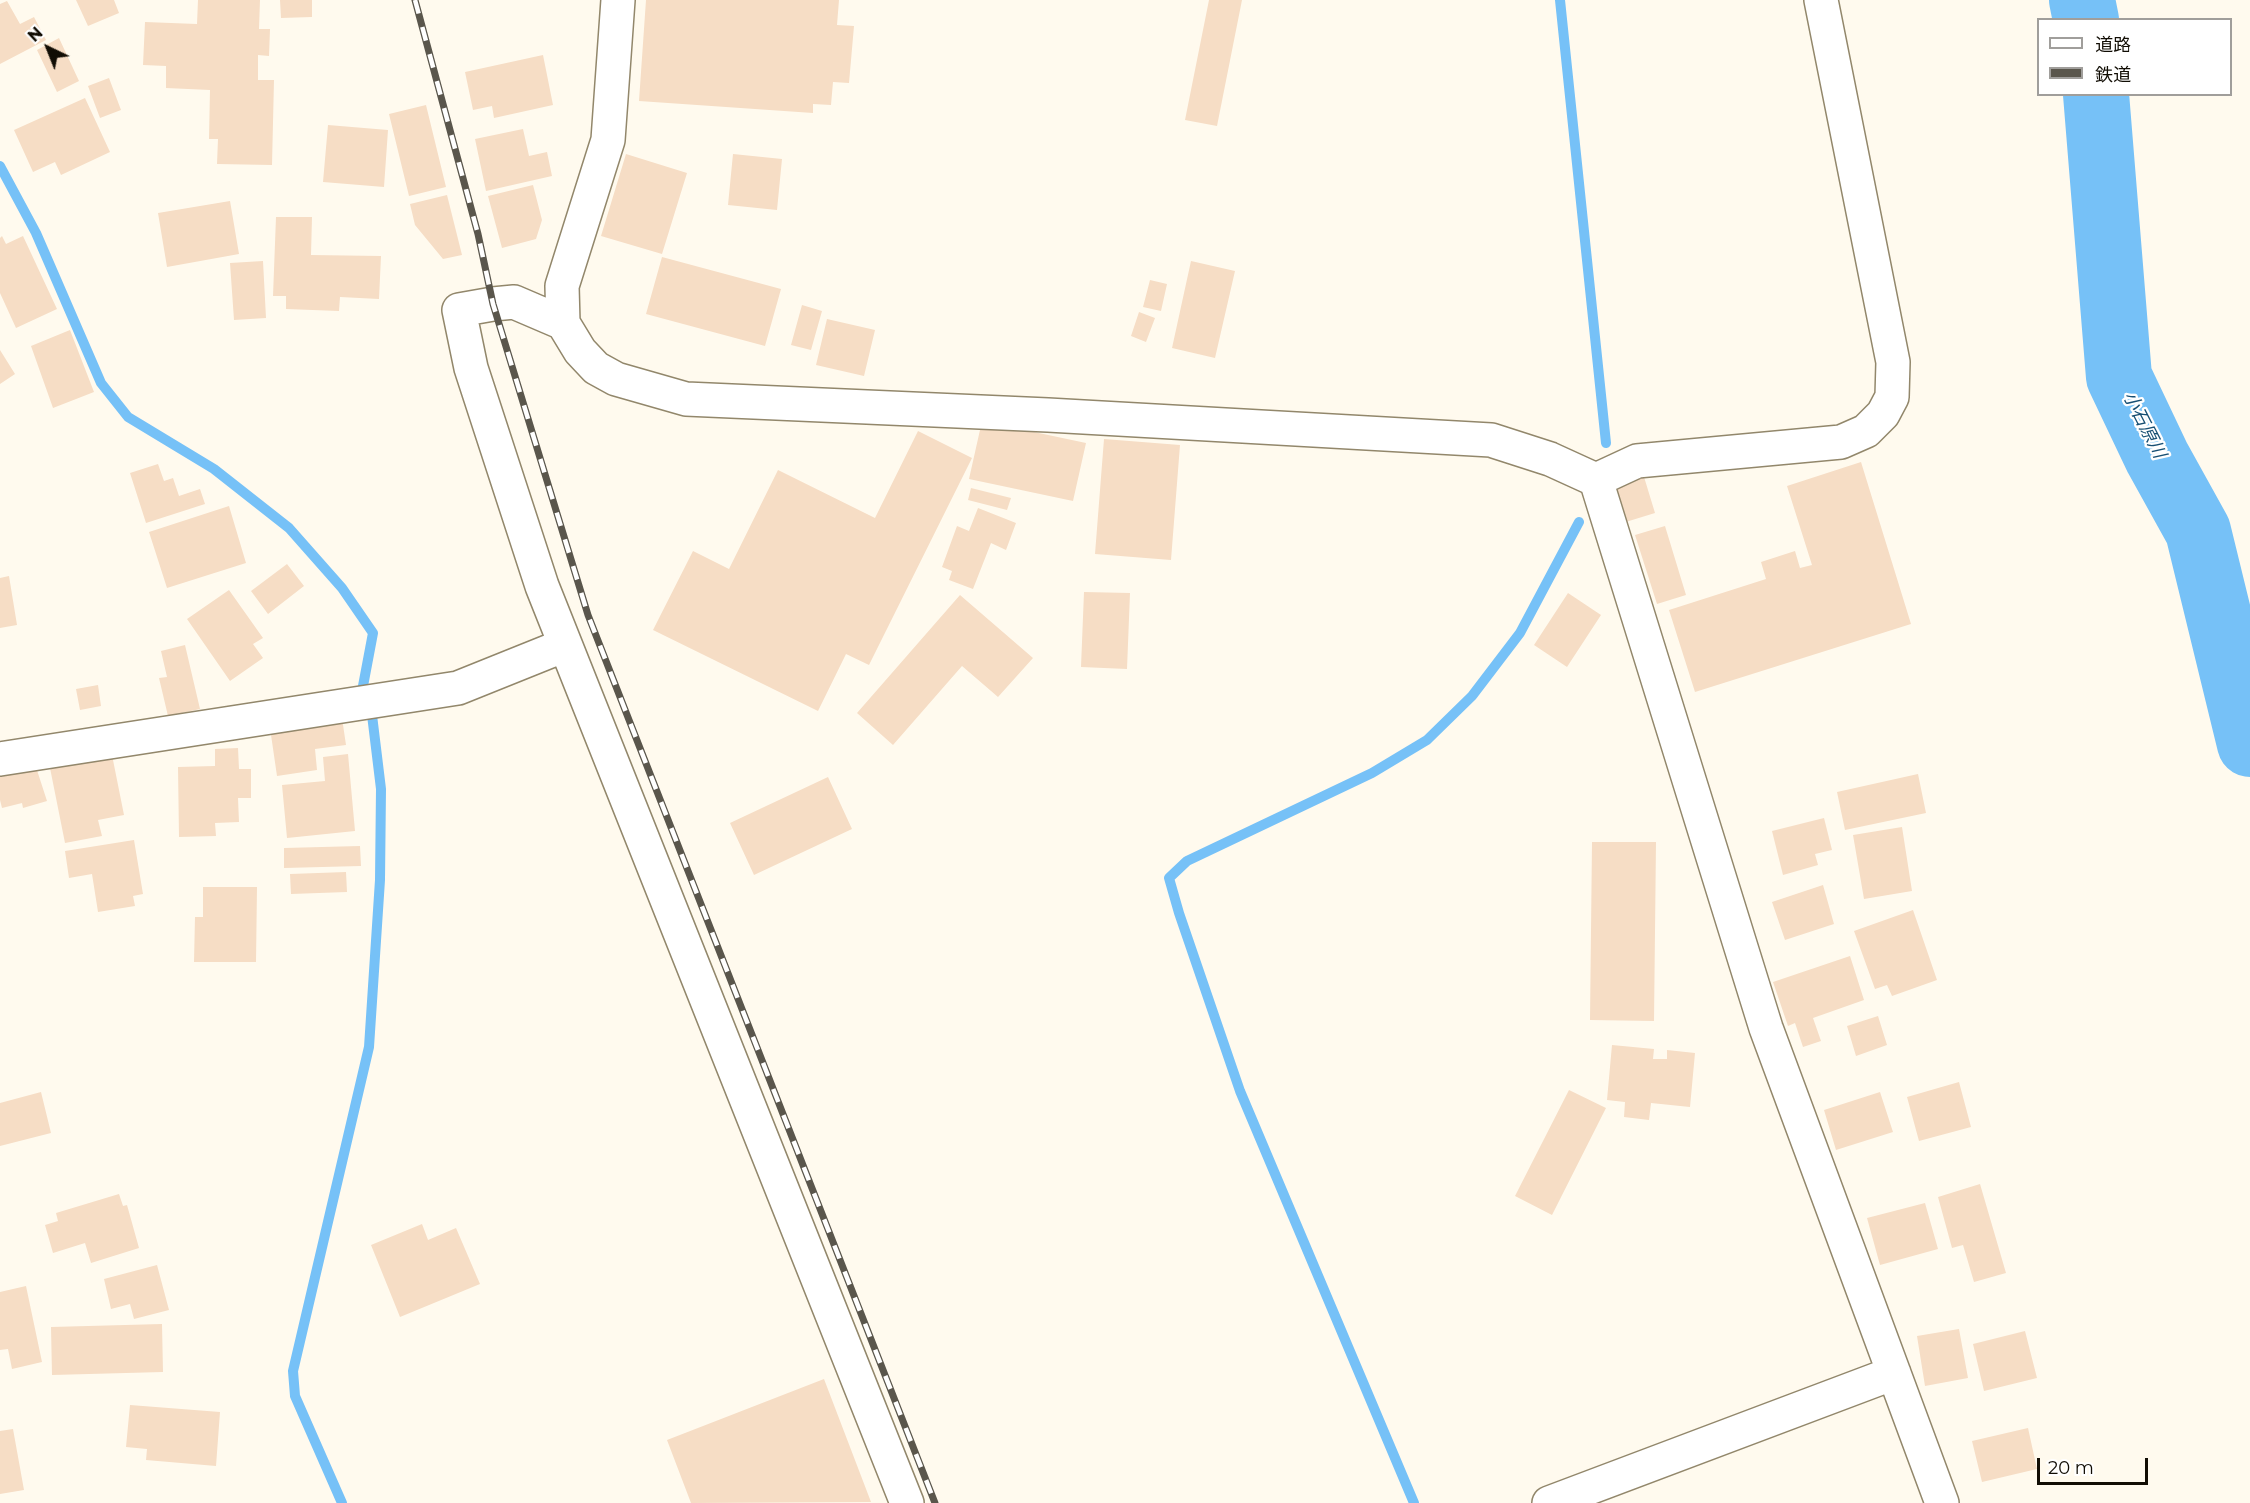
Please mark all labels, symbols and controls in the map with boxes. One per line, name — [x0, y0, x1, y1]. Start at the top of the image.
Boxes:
north arrow — [18, 18, 78, 78]
legend — [2037, 18, 2232, 96]
text: N — [24, 23, 47, 46]
text: 道路 — [2095, 34, 2131, 56]
text: 鉄道 — [2095, 64, 2131, 86]
water label: 小石原川 — [2118, 388, 2170, 462]
scale bar — [2040, 1446, 2151, 1484]
text: 20 m — [2048, 1457, 2094, 1479]

